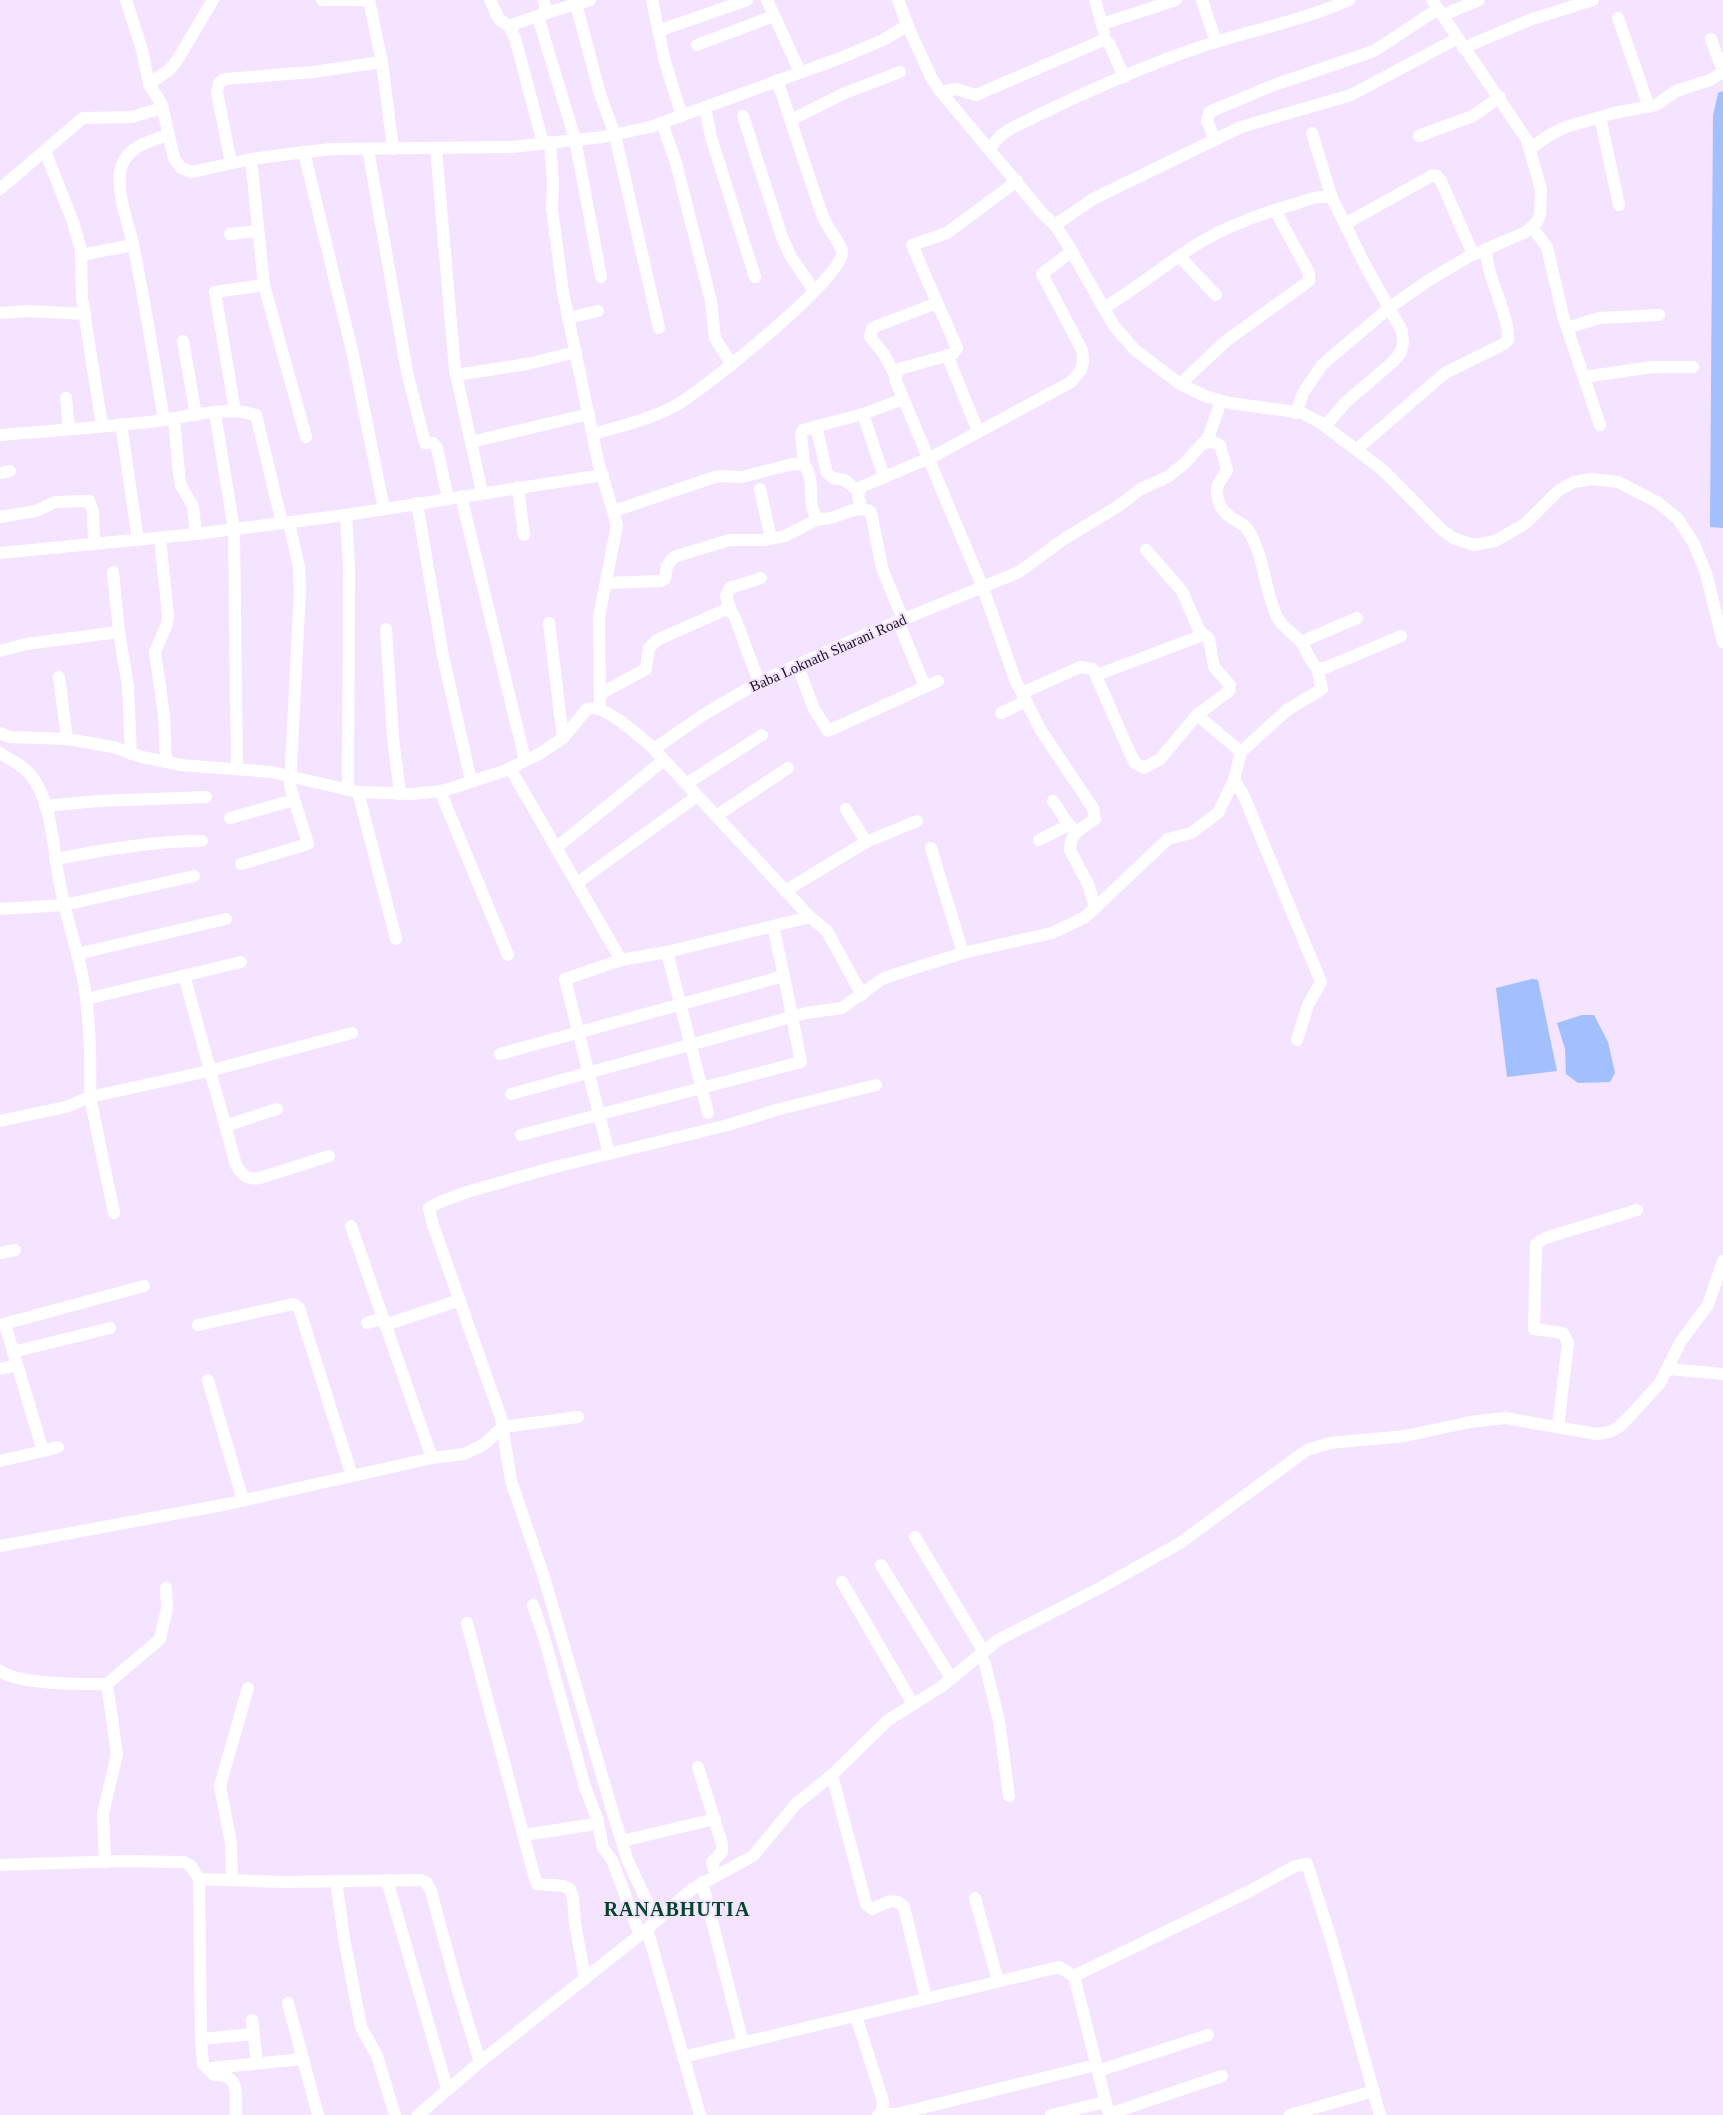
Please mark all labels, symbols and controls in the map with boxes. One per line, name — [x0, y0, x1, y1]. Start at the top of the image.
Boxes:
street label: Baba Loknath Sharani Road — [747, 611, 909, 695]
district label: RANABHUTIA — [604, 1898, 750, 1920]

